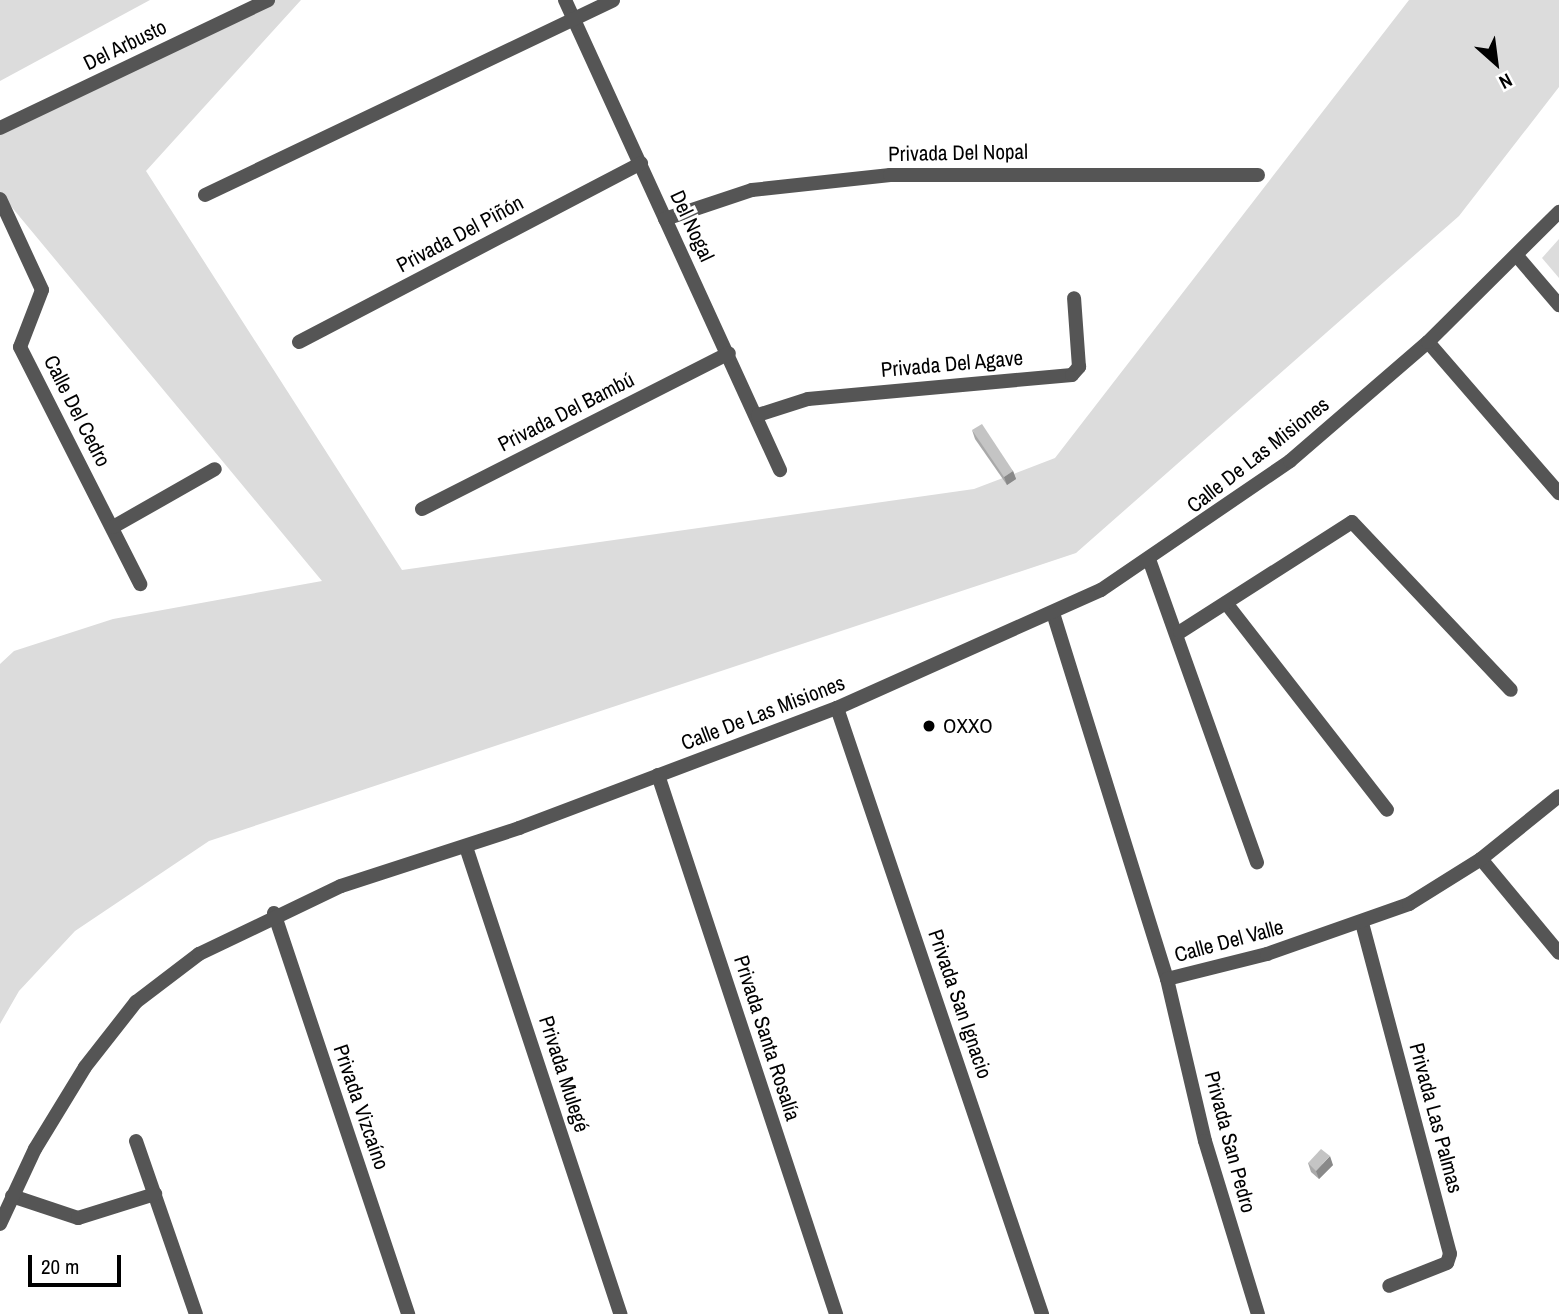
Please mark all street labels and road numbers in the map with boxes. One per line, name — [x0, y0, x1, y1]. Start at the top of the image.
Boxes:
street label: Del Arbusto — [79, 14, 171, 76]
street label: Privada Del Nopal — [888, 139, 1028, 167]
street label: Del Nogal — [665, 186, 719, 266]
street label: Privada Del Piñón — [392, 190, 528, 278]
street label: Privada Del Agave — [879, 345, 1025, 383]
street label: Calle Del Cedro — [38, 351, 116, 471]
street label: Privada Del Bambú — [494, 367, 638, 457]
street label: Calle De Las Misiones — [1182, 392, 1334, 518]
street label: Calle De Las Misiones — [678, 670, 848, 756]
street label: Calle Del Valle — [1172, 914, 1286, 968]
street label: Privada San Ignacio — [923, 926, 997, 1082]
street label: Privada Santa Rosalía — [728, 952, 806, 1124]
street label: Privada Mulegé — [533, 1013, 595, 1135]
street label: Privada Las Palmas — [1404, 1040, 1468, 1196]
street label: Privada Vizcaíno — [328, 1041, 394, 1173]
street label: Privada San Pedro — [1199, 1068, 1261, 1216]

